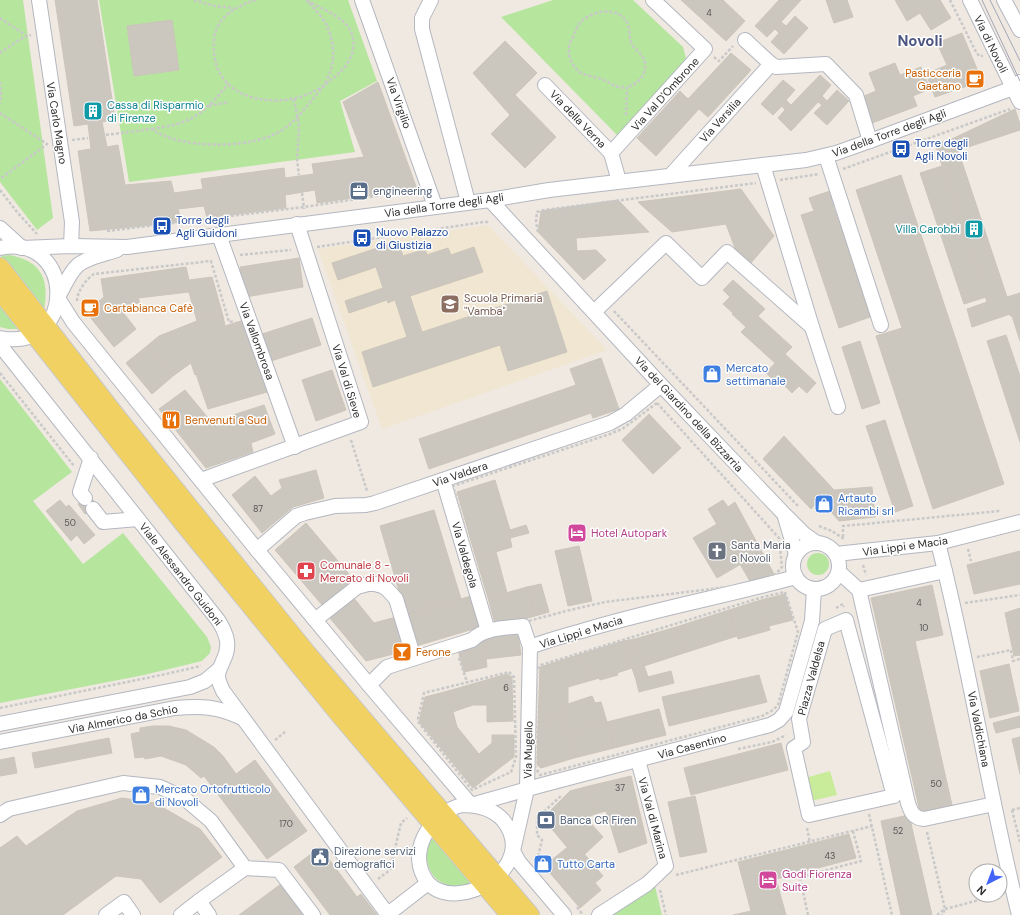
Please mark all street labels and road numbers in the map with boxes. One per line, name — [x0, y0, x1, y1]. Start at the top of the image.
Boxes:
street label: Via di Novoli — [971, 13, 1011, 75]
street label: Via Val D'Ombrone — [628, 54, 702, 134]
street label: Via Virgilio — [383, 76, 415, 130]
street label: Via Carlo Magno — [44, 81, 70, 165]
street label: Via della Verna — [547, 87, 609, 151]
street label: Via Versilia — [696, 95, 744, 145]
street label: Via della Torre degli Agli — [830, 106, 948, 160]
street label: Via della Torre degli Agli — [383, 190, 505, 220]
street label: Via Vallombrosa — [236, 300, 278, 382]
street label: Via Val di Sieve — [329, 342, 365, 420]
street label: Via del Giardino della Bizzarria — [632, 353, 746, 475]
street label: Via Valdera — [431, 458, 489, 490]
street label: Viale Alessandro Guidoni — [136, 520, 226, 628]
street label: Via Valdegola — [449, 520, 481, 590]
street label: Via Lippi e Macia — [861, 533, 949, 559]
street label: Via Lippi e Macia — [538, 613, 624, 651]
street label: Piazza Valdelsa — [794, 639, 828, 717]
street label: Via Valdichiana — [965, 690, 993, 768]
street label: Via Almerico da Schio — [67, 702, 179, 736]
street label: Via Mugello — [520, 721, 536, 779]
street label: Via Casentino — [656, 730, 728, 762]
street label: Via Val di Marina — [635, 776, 671, 860]

